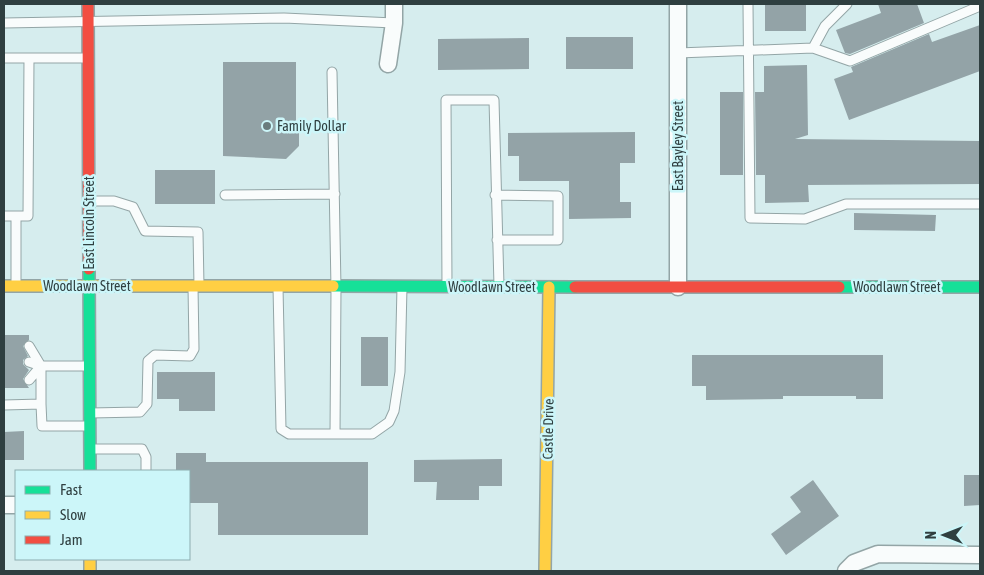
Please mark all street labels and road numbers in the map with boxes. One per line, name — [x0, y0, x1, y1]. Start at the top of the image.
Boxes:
street label: East Bayley Street — [670, 101, 686, 191]
street label: East Lincoln Street — [81, 176, 97, 270]
street label: Woodlawn Street — [43, 278, 131, 294]
street label: Woodlawn Street — [448, 279, 536, 295]
street label: Woodlawn Street — [853, 279, 941, 295]
street label: Castle Drive — [539, 398, 557, 460]

